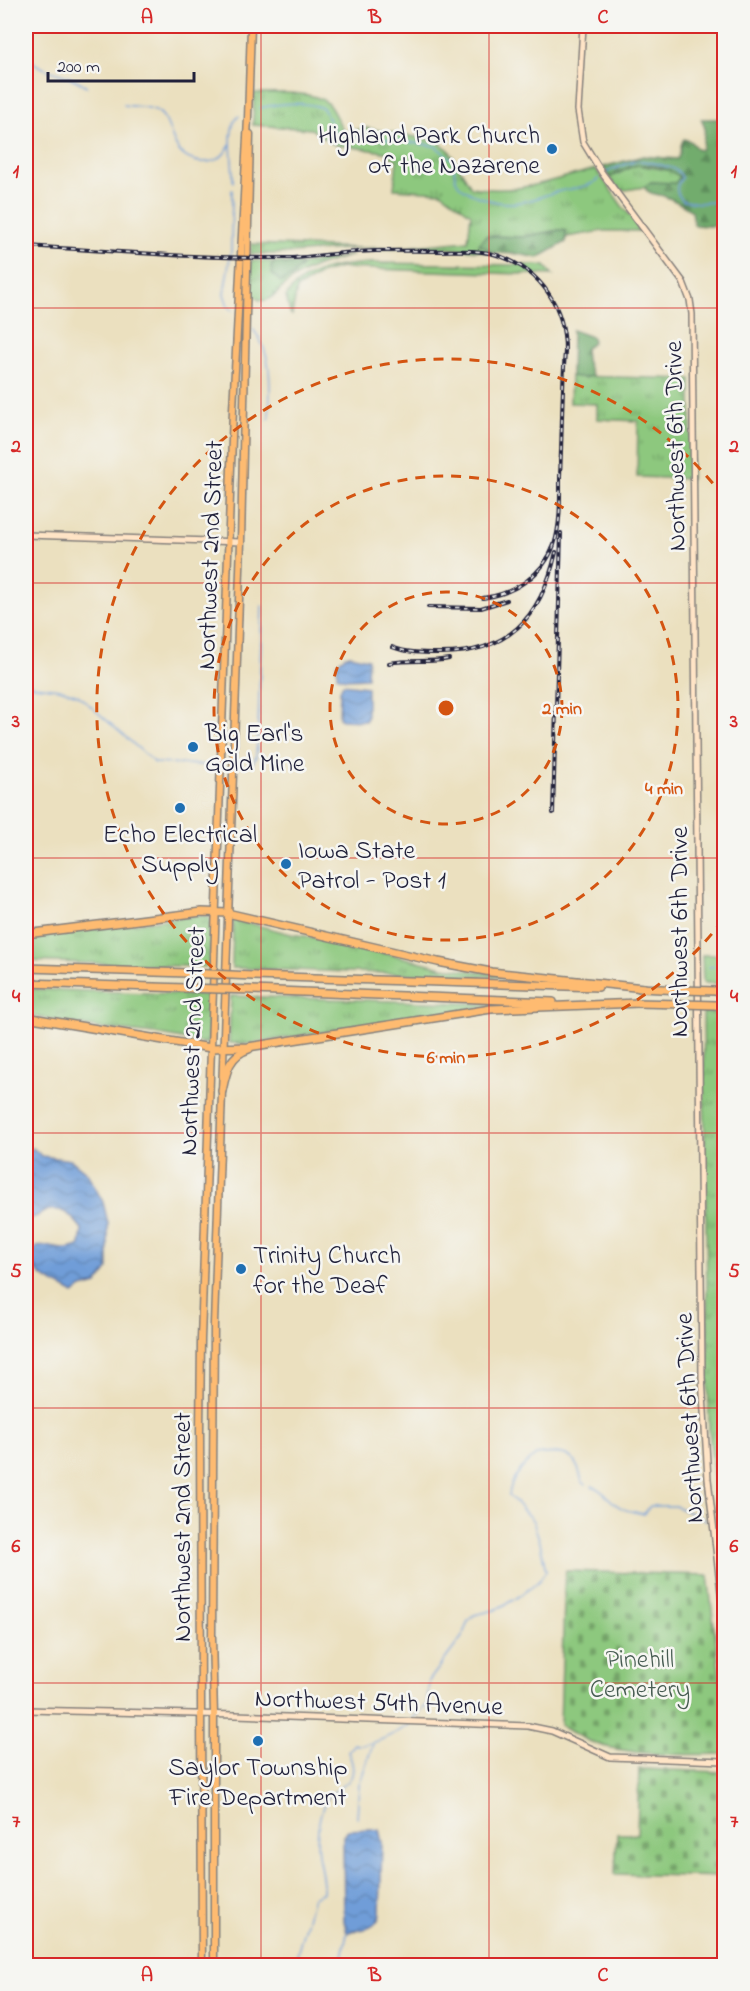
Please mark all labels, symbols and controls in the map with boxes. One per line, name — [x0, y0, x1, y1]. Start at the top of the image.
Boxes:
text: A — [141, 4, 153, 33]
text: B — [367, 4, 382, 33]
text: C — [598, 4, 609, 33]
scale bar — [48, 45, 194, 83]
text: 200 m — [57, 55, 100, 81]
place label: Highland Park Church of the Nazarene — [318, 118, 540, 186]
marker: Highland Park Church of the Nazarene — [545, 142, 559, 156]
text: 1 — [13, 158, 20, 187]
text: 1 — [731, 158, 738, 187]
street label: Northwest 6th Drive — [656, 340, 698, 552]
text: 2 — [10, 433, 21, 462]
text: 2 — [728, 433, 739, 462]
street label: Northwest 2nd Street — [189, 439, 235, 671]
text: 2 min — [541, 697, 582, 723]
centre of rings — [436, 698, 456, 718]
text: 3 — [11, 708, 20, 737]
text: 3 — [729, 708, 738, 737]
place label: Big Earl's Gold Mine — [204, 716, 305, 784]
marker: Big Earl's Gold Mine — [186, 740, 200, 754]
text: 4 min — [645, 777, 683, 803]
marker: Echo Electrical Supply — [173, 801, 187, 815]
place label: Echo Electrical Supply — [103, 817, 257, 885]
street label: Northwest 6th Drive — [662, 826, 700, 1037]
place label: Iowa State Patrol - Post 1 — [298, 833, 446, 901]
marker: Iowa State Patrol - Post 1 — [279, 857, 293, 871]
street label: Northwest 2nd Street — [171, 925, 217, 1157]
text: 4 — [12, 983, 21, 1012]
text: 4 — [730, 983, 739, 1012]
text: 6 min — [427, 1046, 465, 1072]
place label: Trinity Church for the Deaf — [253, 1238, 401, 1306]
text: 5 — [10, 1258, 22, 1287]
text: 5 — [728, 1258, 740, 1287]
marker: Trinity Church for the Deaf — [234, 1262, 248, 1276]
street label: Northwest 6th Drive — [666, 1311, 715, 1524]
street label: Northwest 2nd Street — [165, 1412, 203, 1642]
text: 6 — [12, 1533, 21, 1562]
text: 6 — [730, 1533, 739, 1562]
park label: Pinehill Cemetery — [590, 1642, 690, 1710]
street label: Northwest 54th Avenue — [254, 1681, 504, 1727]
marker: Saylor Township Fire Department — [251, 1734, 265, 1748]
place label: Saylor Township Fire Department — [168, 1750, 348, 1818]
text: 7 — [12, 1808, 21, 1837]
text: 7 — [730, 1808, 739, 1837]
text: A — [141, 1962, 153, 1991]
text: B — [367, 1962, 382, 1991]
text: C — [598, 1962, 609, 1991]

